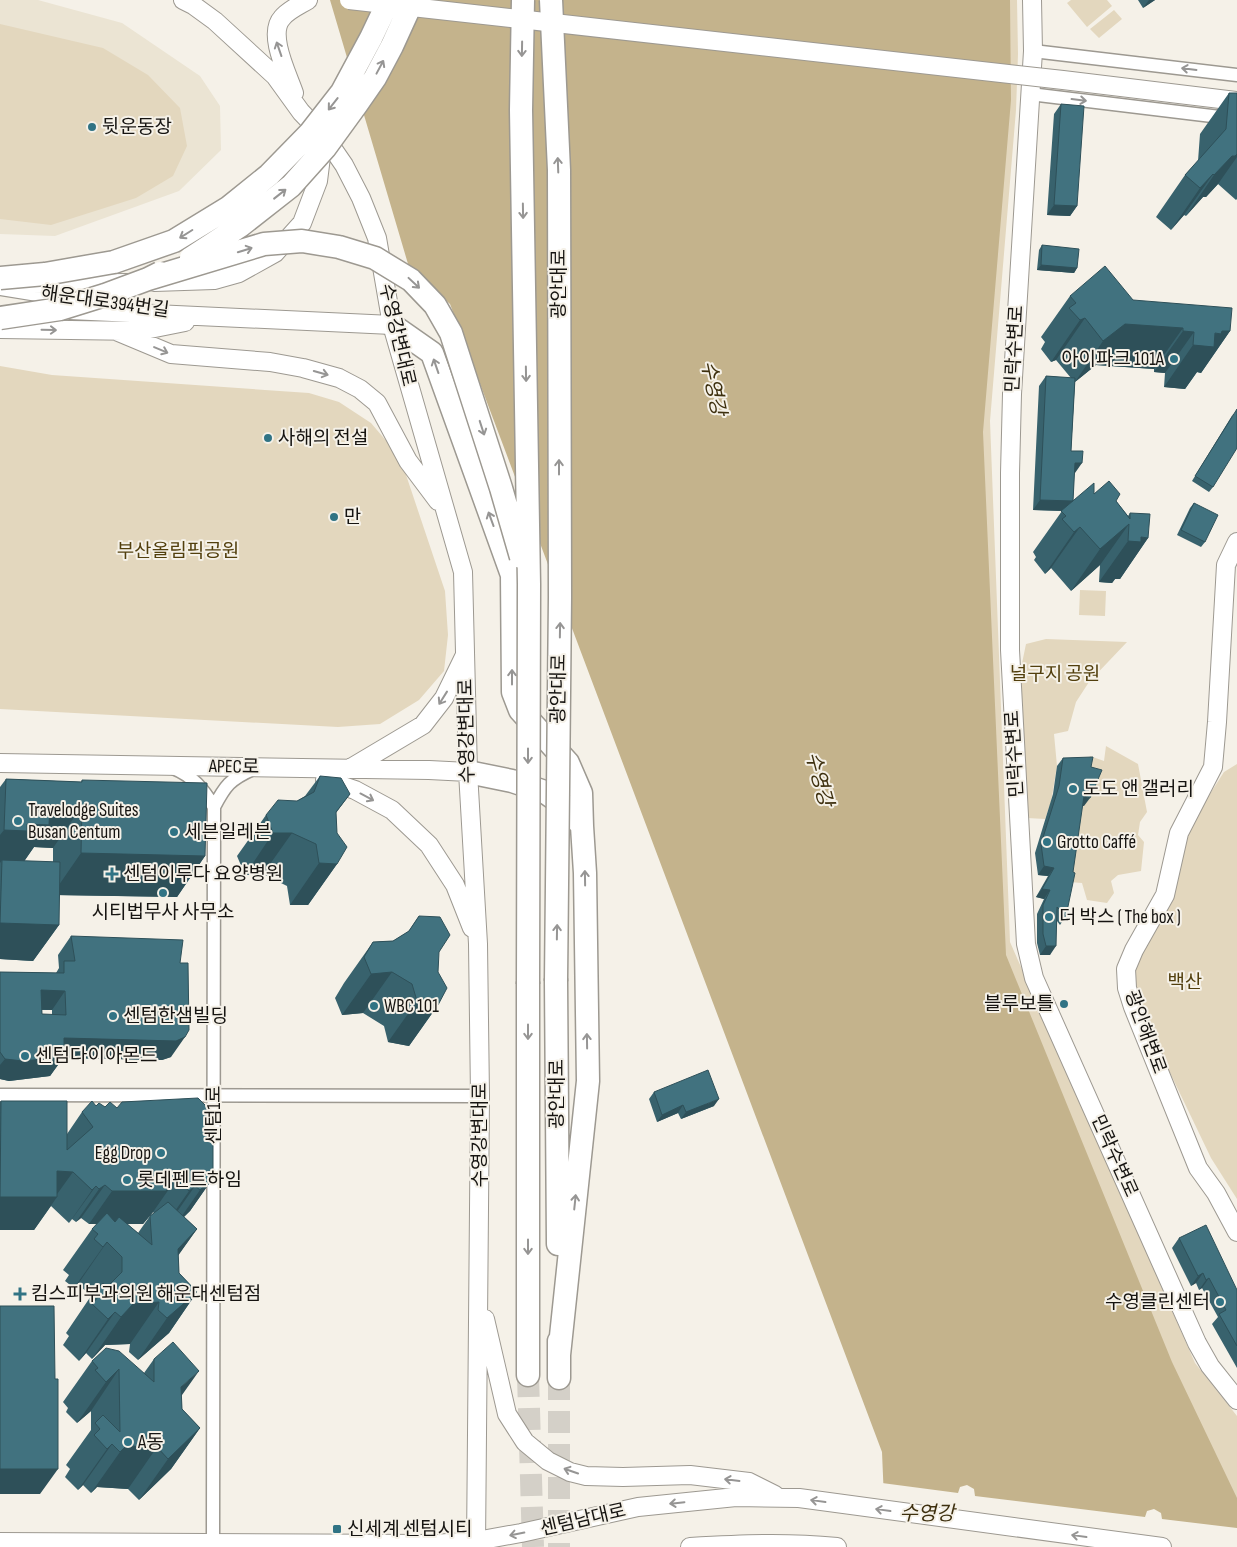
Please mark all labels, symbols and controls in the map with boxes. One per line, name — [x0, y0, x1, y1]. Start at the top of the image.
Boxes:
one-way arrow — [518, 40, 527, 56]
one-way arrow — [274, 42, 283, 58]
one-way arrow — [376, 61, 386, 75]
one-way arrow — [1181, 64, 1197, 74]
one-way arrow — [1070, 95, 1086, 105]
one-way arrow — [327, 97, 338, 110]
place label: 뒷운동장 — [102, 116, 172, 139]
marker: 뒷운동장 — [86, 121, 98, 133]
one-way arrow — [554, 157, 563, 173]
one-way arrow — [273, 189, 286, 200]
one-way arrow — [518, 202, 528, 219]
one-way arrow — [179, 229, 193, 239]
one-way arrow — [236, 244, 252, 254]
street label: 광안대로 — [548, 249, 571, 319]
one-way arrow — [407, 277, 420, 289]
street label: 수영강변대로 — [374, 281, 420, 389]
street label: 해운대로394번길 — [39, 282, 171, 322]
street label: 민락수변로 — [1001, 305, 1029, 393]
one-way arrow — [40, 325, 56, 335]
one-way arrow — [153, 347, 168, 356]
place label: 아이파크 101A — [1061, 348, 1165, 371]
marker: 아이파크 101A — [1168, 353, 1180, 365]
one-way arrow — [431, 358, 441, 374]
water label: 수영강 — [696, 359, 731, 420]
one-way arrow — [521, 365, 531, 381]
one-way arrow — [312, 368, 328, 378]
one-way arrow — [478, 419, 487, 435]
place label: 사해의 전설 — [278, 427, 368, 450]
marker: 사해의 전설 — [262, 432, 274, 444]
one-way arrow — [554, 459, 564, 476]
place label: 만 — [344, 506, 361, 529]
marker: 만 — [328, 511, 340, 523]
one-way arrow — [486, 511, 495, 527]
park label: 부산올림픽공원 — [117, 540, 239, 563]
one-way arrow — [555, 622, 564, 638]
street label: 광안대로 — [547, 654, 571, 724]
park label: 널구지 공원 — [1010, 663, 1100, 686]
one-way arrow — [508, 670, 517, 686]
street label: 수영강변대로 — [455, 678, 479, 784]
one-way arrow — [438, 690, 448, 704]
street label: 민락수변로 — [1001, 710, 1029, 798]
one-way arrow — [523, 747, 533, 763]
water label: 수영강 — [800, 749, 838, 811]
street label: APEC로 — [208, 755, 259, 779]
place label: 도도 앤 갤러리 — [1083, 778, 1194, 801]
marker: 도도 앤 갤러리 — [1067, 783, 1079, 795]
one-way arrow — [360, 792, 375, 802]
place label: Travelodge Suites Busan Centum — [28, 799, 139, 844]
marker: Travelodge Suites Busan Centum — [12, 815, 24, 827]
place label: 세븐일레븐 — [184, 821, 271, 844]
marker: 세븐일레븐 — [168, 826, 180, 838]
place label: Grotto Caffé — [1057, 831, 1136, 854]
marker: Grotto Caffé — [1041, 836, 1053, 848]
place label: 센텀이루다 요양병원 — [123, 863, 283, 886]
marker: 센텀이루다 요양병원 — [105, 867, 119, 881]
one-way arrow — [580, 870, 590, 886]
marker: 시티법무사 사무소 — [157, 887, 169, 899]
place label: 시티법무사 사무소 — [92, 901, 234, 924]
place label: 더 박스 ( The box ) — [1059, 906, 1181, 929]
marker: 더 박스 ( The box ) — [1043, 911, 1055, 923]
one-way arrow — [552, 924, 562, 940]
park label: 백산 — [1168, 971, 1202, 994]
street label: 광안해변로 — [1119, 987, 1171, 1077]
place label: 블루보틀 — [984, 993, 1054, 1016]
place label: WBC 101 — [384, 995, 439, 1018]
marker: 블루보틀 — [1058, 998, 1070, 1010]
marker: WBC 101 — [368, 1000, 380, 1012]
place label: 센텀한샘빌딩 — [123, 1005, 228, 1028]
marker: 센텀한샘빌딩 — [107, 1010, 119, 1022]
one-way arrow — [523, 1024, 533, 1040]
one-way arrow — [582, 1033, 592, 1049]
place label: 센텀다이아몬드 — [35, 1045, 157, 1068]
marker: 센텀다이아몬드 — [19, 1050, 31, 1062]
street label: 광안대로 — [546, 1059, 569, 1129]
street label: 수영강변대로 — [469, 1083, 492, 1187]
street label: 센텀1로 — [203, 1085, 226, 1145]
street label: 민락수변로 — [1086, 1111, 1142, 1201]
place label: Egg Drop — [95, 1142, 151, 1165]
marker: Egg Drop — [155, 1147, 167, 1159]
place label: 롯데펜트하임 — [137, 1169, 242, 1192]
marker: 롯데펜트하임 — [121, 1174, 133, 1186]
one-way arrow — [570, 1195, 580, 1211]
one-way arrow — [523, 1239, 533, 1255]
place label: 킴스피부과의원 해운대센텀점 — [31, 1283, 261, 1306]
marker: 킴스피부과의원 해운대센텀점 — [13, 1287, 27, 1301]
place label: 수영클린센터 — [1105, 1291, 1210, 1314]
marker: 수영클린센터 — [1214, 1296, 1226, 1308]
place label: A동 — [137, 1431, 164, 1454]
marker: A동 — [122, 1436, 134, 1448]
one-way arrow — [563, 1466, 579, 1476]
one-way arrow — [725, 1475, 741, 1485]
one-way arrow — [810, 1496, 826, 1506]
one-way arrow — [669, 1498, 685, 1508]
street label: 센텀남대로 — [538, 1499, 628, 1541]
water label: 수영강 — [899, 1502, 957, 1526]
one-way arrow — [876, 1505, 892, 1515]
place label: 신세계 센텀시티 — [347, 1518, 472, 1541]
marker: 신세계 센텀시티 — [331, 1523, 343, 1535]
one-way arrow — [510, 1529, 526, 1539]
one-way arrow — [1071, 1531, 1087, 1541]

